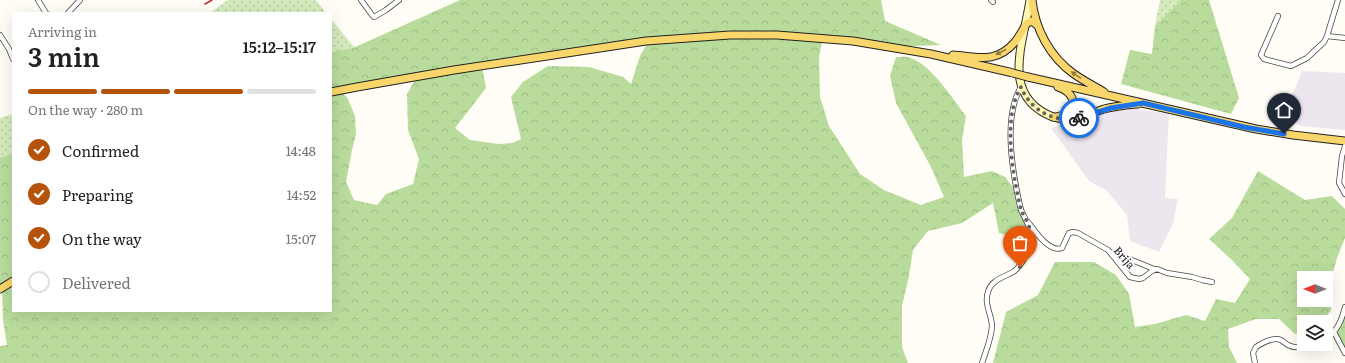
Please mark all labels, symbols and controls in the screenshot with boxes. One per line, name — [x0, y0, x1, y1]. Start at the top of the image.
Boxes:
text: Arriving in — [28, 22, 97, 41]
text: 15:12–15:17 — [243, 35, 316, 58]
text: 3 min — [28, 36, 100, 75]
one-way arrow — [995, 49, 1007, 56]
one-way arrow — [1071, 71, 1081, 79]
pin — [1267, 93, 1301, 134]
courier — [1059, 98, 1099, 138]
icon: home — [1273, 99, 1295, 121]
text: On the way · 280 m — [28, 100, 143, 119]
icon: bike — [1068, 107, 1090, 129]
icon: check — [28, 139, 50, 161]
text: Confirmed — [62, 139, 139, 162]
text: 14:48 — [286, 141, 316, 160]
icon: check — [28, 183, 50, 205]
text: Preparing — [62, 183, 133, 206]
text: 14:52 — [287, 185, 316, 204]
pin — [1003, 226, 1037, 267]
icon: check — [28, 227, 50, 249]
text: On the way — [62, 227, 142, 250]
text: 15:07 — [286, 229, 316, 248]
icon: bag — [1009, 232, 1031, 254]
street label: Brija — [1111, 242, 1139, 272]
text: Delivered — [62, 271, 131, 294]
north arrow — [1297, 271, 1333, 307]
map controls — [1297, 271, 1333, 351]
button: layers — [1297, 315, 1333, 351]

